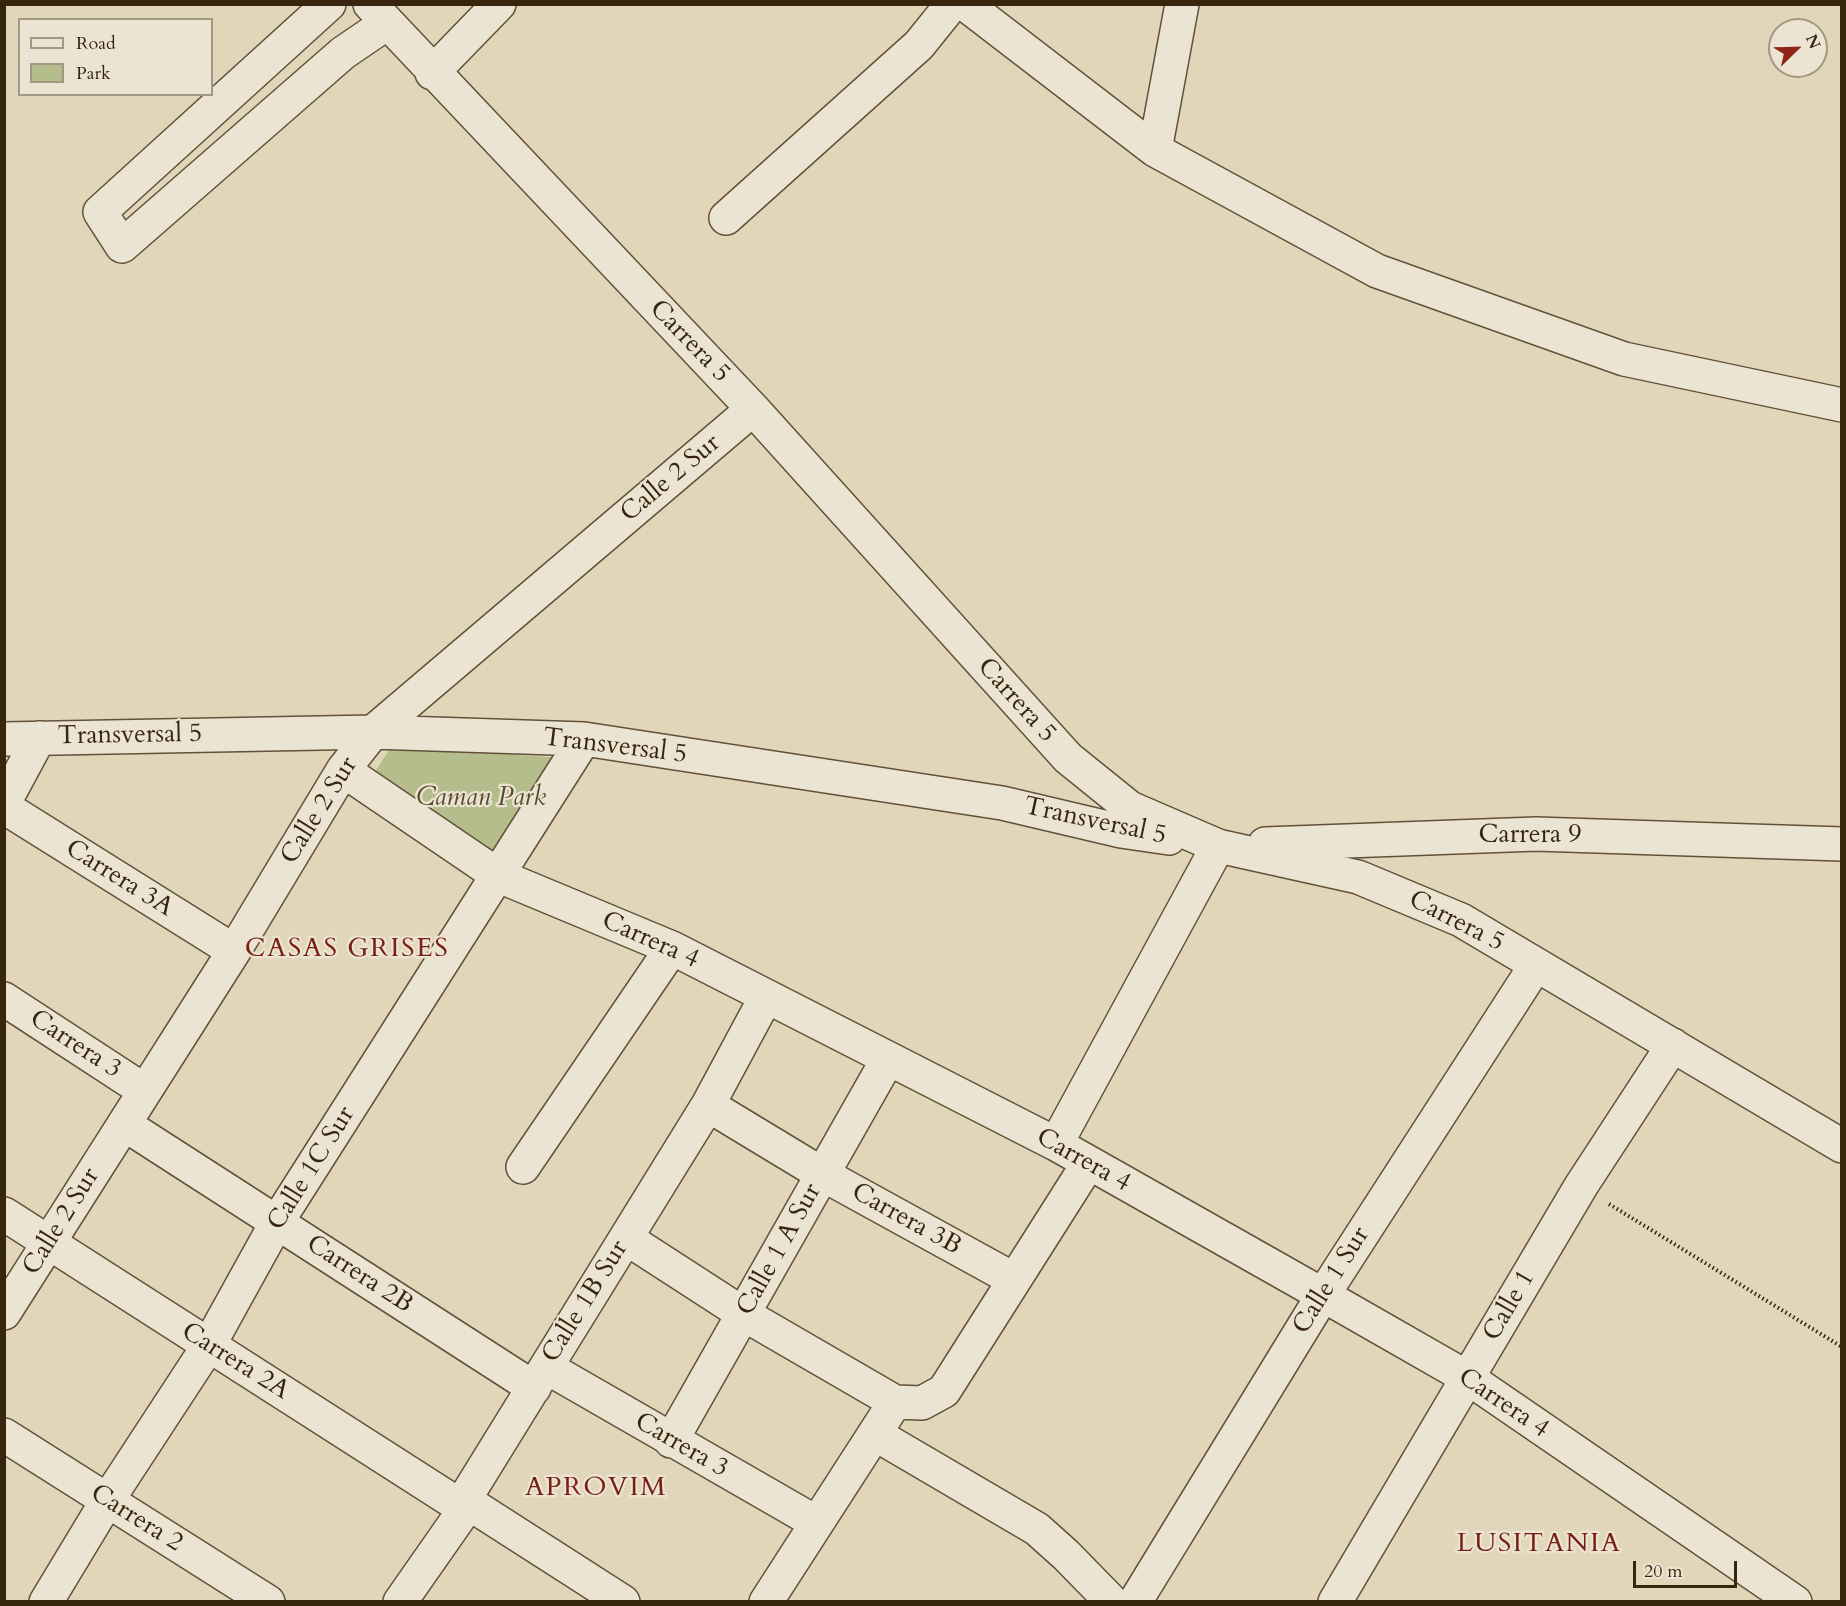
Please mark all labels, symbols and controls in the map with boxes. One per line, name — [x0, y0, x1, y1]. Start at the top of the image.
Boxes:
legend — [18, 18, 213, 96]
north arrow — [1768, 18, 1828, 78]
text: Road — [76, 31, 116, 56]
text: N — [1800, 31, 1826, 52]
text: Park — [76, 61, 111, 86]
street label: Carrera 5 — [642, 294, 736, 390]
street label: Calle 2 Sur — [615, 428, 727, 530]
street label: Carrera 5 — [970, 652, 1062, 750]
street label: Transversal 5 — [57, 719, 203, 753]
street label: Transversal 5 — [541, 723, 689, 771]
street label: Calle 2 Sur — [275, 752, 365, 870]
park label: Caman Park — [416, 783, 546, 815]
street label: Transversal 5 — [1021, 792, 1169, 852]
street label: Carrera 9 — [1479, 820, 1581, 852]
street label: Carrera 3A — [59, 834, 179, 924]
street label: Carrera 5 — [1403, 885, 1509, 959]
street label: Carrera 4 — [597, 906, 703, 976]
district label: CASAS GRISES — [245, 934, 449, 966]
street label: Carrera 3 — [23, 1004, 127, 1086]
street label: Calle 1C Sur — [262, 1101, 362, 1237]
street label: Carrera 4 — [1030, 1122, 1136, 1200]
street label: Calle 2 Sur — [17, 1163, 107, 1281]
street label: Carrera 3B — [846, 1177, 966, 1263]
street label: Calle 1 A Sur — [731, 1179, 829, 1321]
street label: Calle 1 Sur — [1287, 1222, 1377, 1340]
street label: Carrera 2B — [300, 1229, 418, 1321]
street label: Calle 1B Sur — [536, 1235, 636, 1369]
street label: Calle 1 — [1477, 1265, 1543, 1347]
street label: Carrera 2A — [175, 1317, 295, 1407]
street label: Carrera 4 — [1452, 1362, 1554, 1446]
street label: Carrera 3 — [629, 1407, 733, 1485]
district label: APROVIM — [525, 1473, 667, 1505]
street label: Carrera 2 — [84, 1479, 188, 1559]
district label: LUSITANIA — [1456, 1529, 1622, 1561]
scale bar — [1636, 1549, 1740, 1587]
text: 20 m — [1644, 1559, 1683, 1584]

